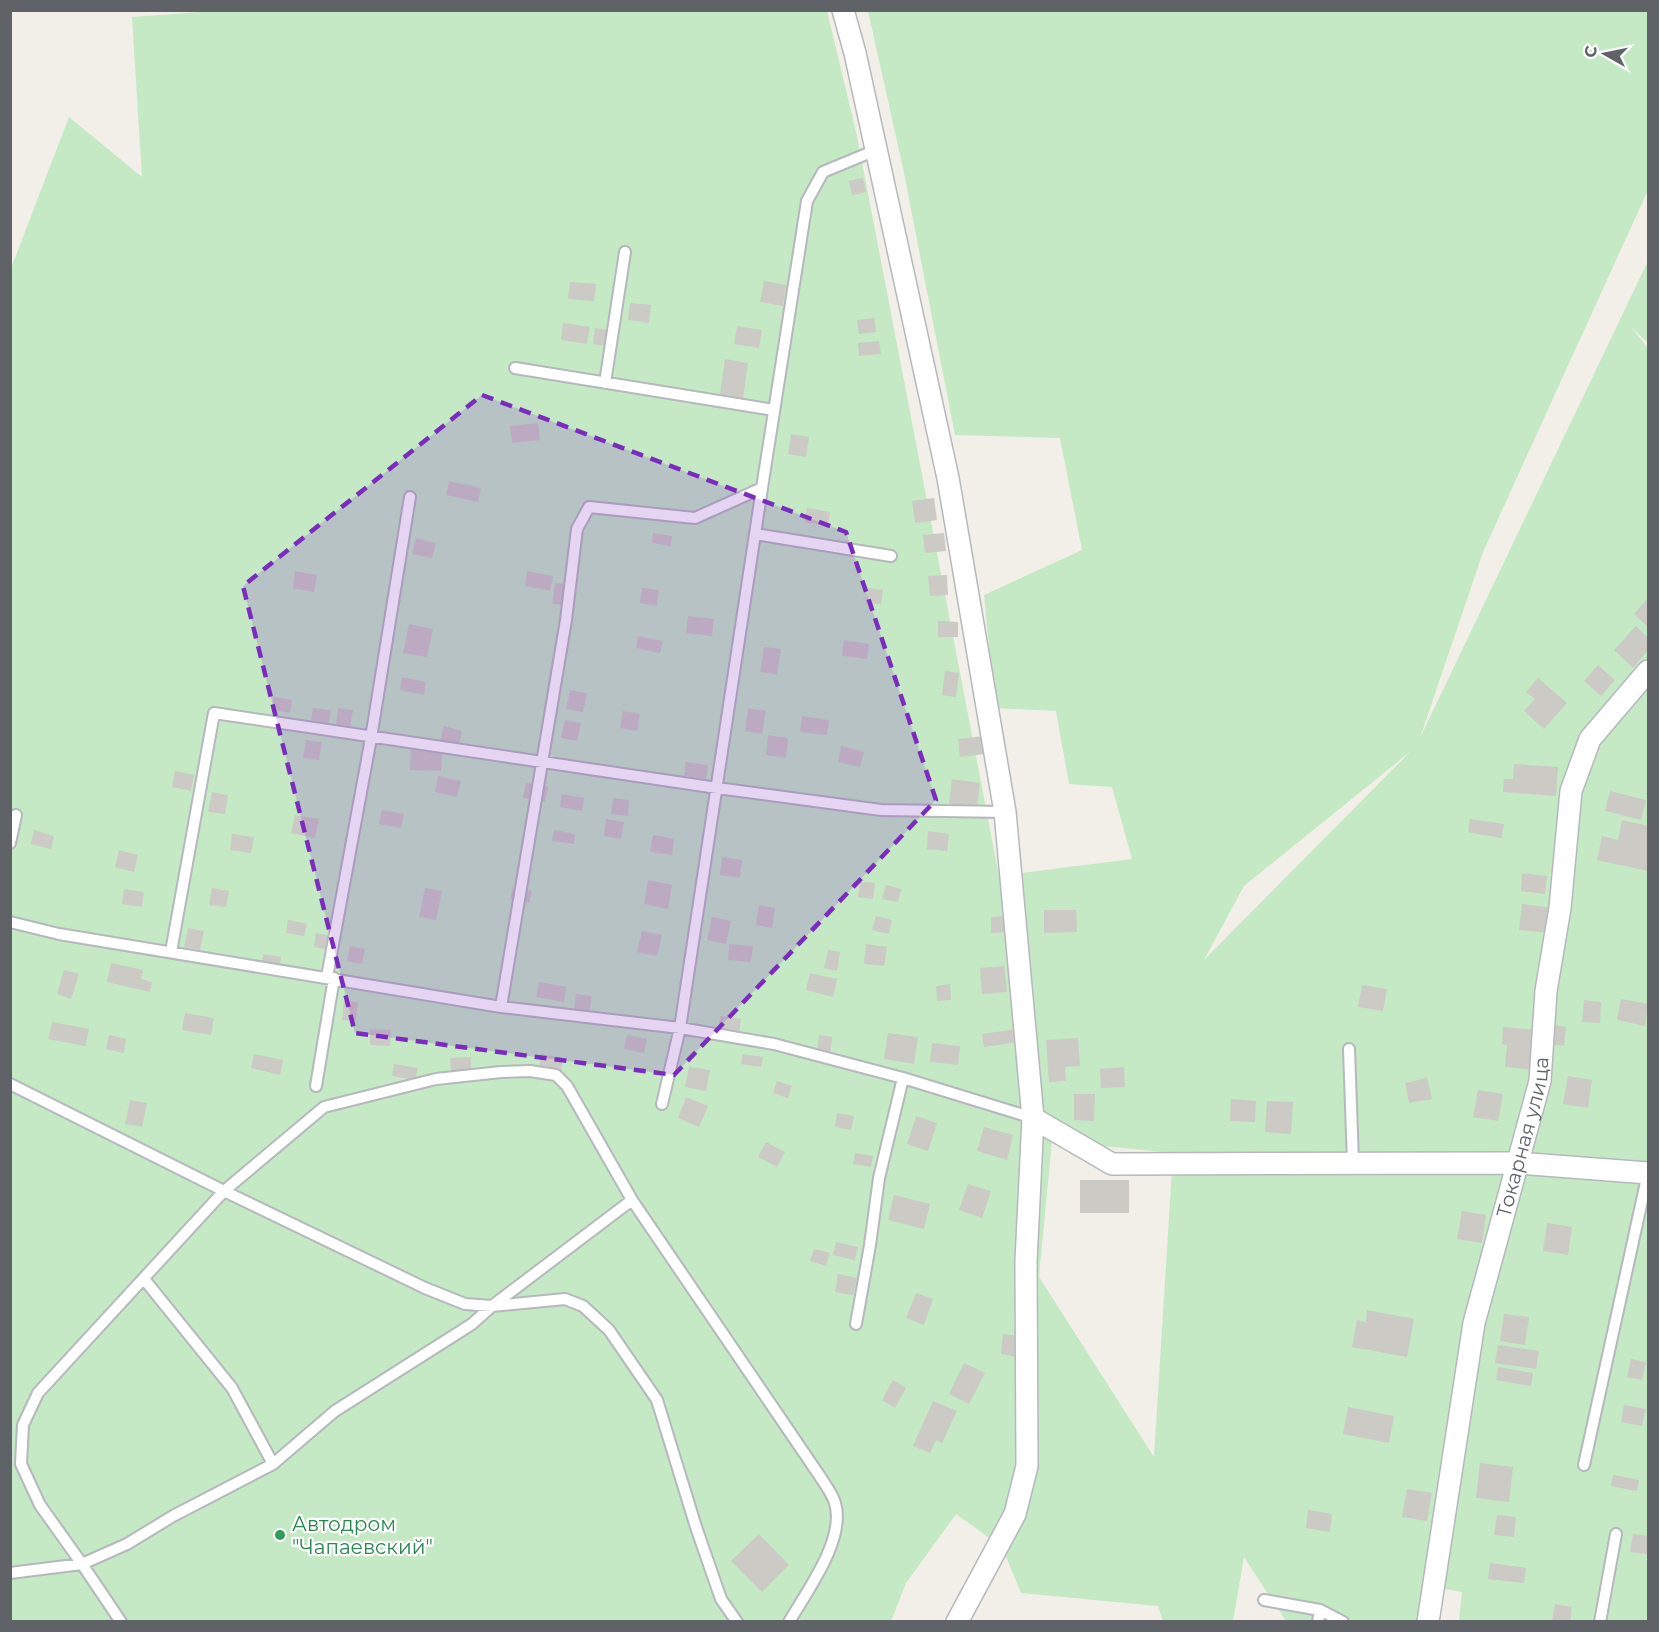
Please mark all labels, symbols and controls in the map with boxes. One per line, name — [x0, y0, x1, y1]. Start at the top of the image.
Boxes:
north arrow — [1575, 24, 1635, 84]
text: С — [1580, 44, 1601, 59]
street label: Токарная улица — [1491, 1056, 1554, 1220]
place label: Автодром "Чапаевский" — [292, 1512, 433, 1559]
marker: Автодром "Чапаевский" — [273, 1528, 287, 1542]

